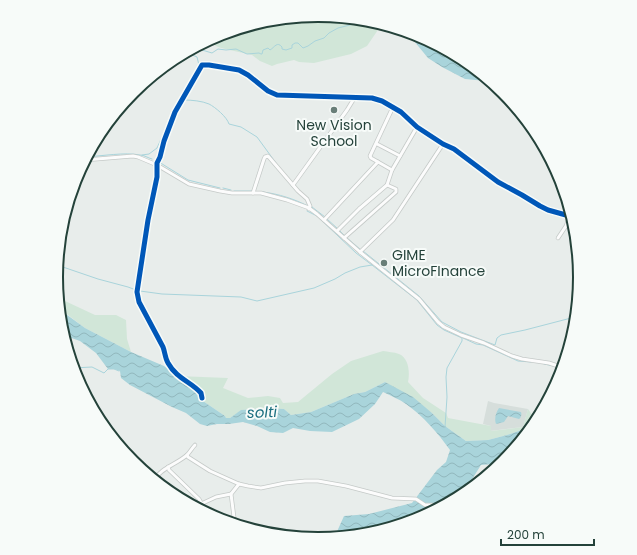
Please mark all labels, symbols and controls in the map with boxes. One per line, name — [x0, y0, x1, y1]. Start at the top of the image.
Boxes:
marker: New Vision School — [329, 105, 339, 115]
place label: New Vision School — [296, 115, 372, 151]
place label: GIME MicroFInance — [392, 245, 486, 281]
marker: GIME MicroFInance — [379, 258, 389, 268]
water label: solti — [247, 401, 278, 423]
scale bar — [501, 521, 594, 547]
text: 200 m — [507, 526, 545, 543]

